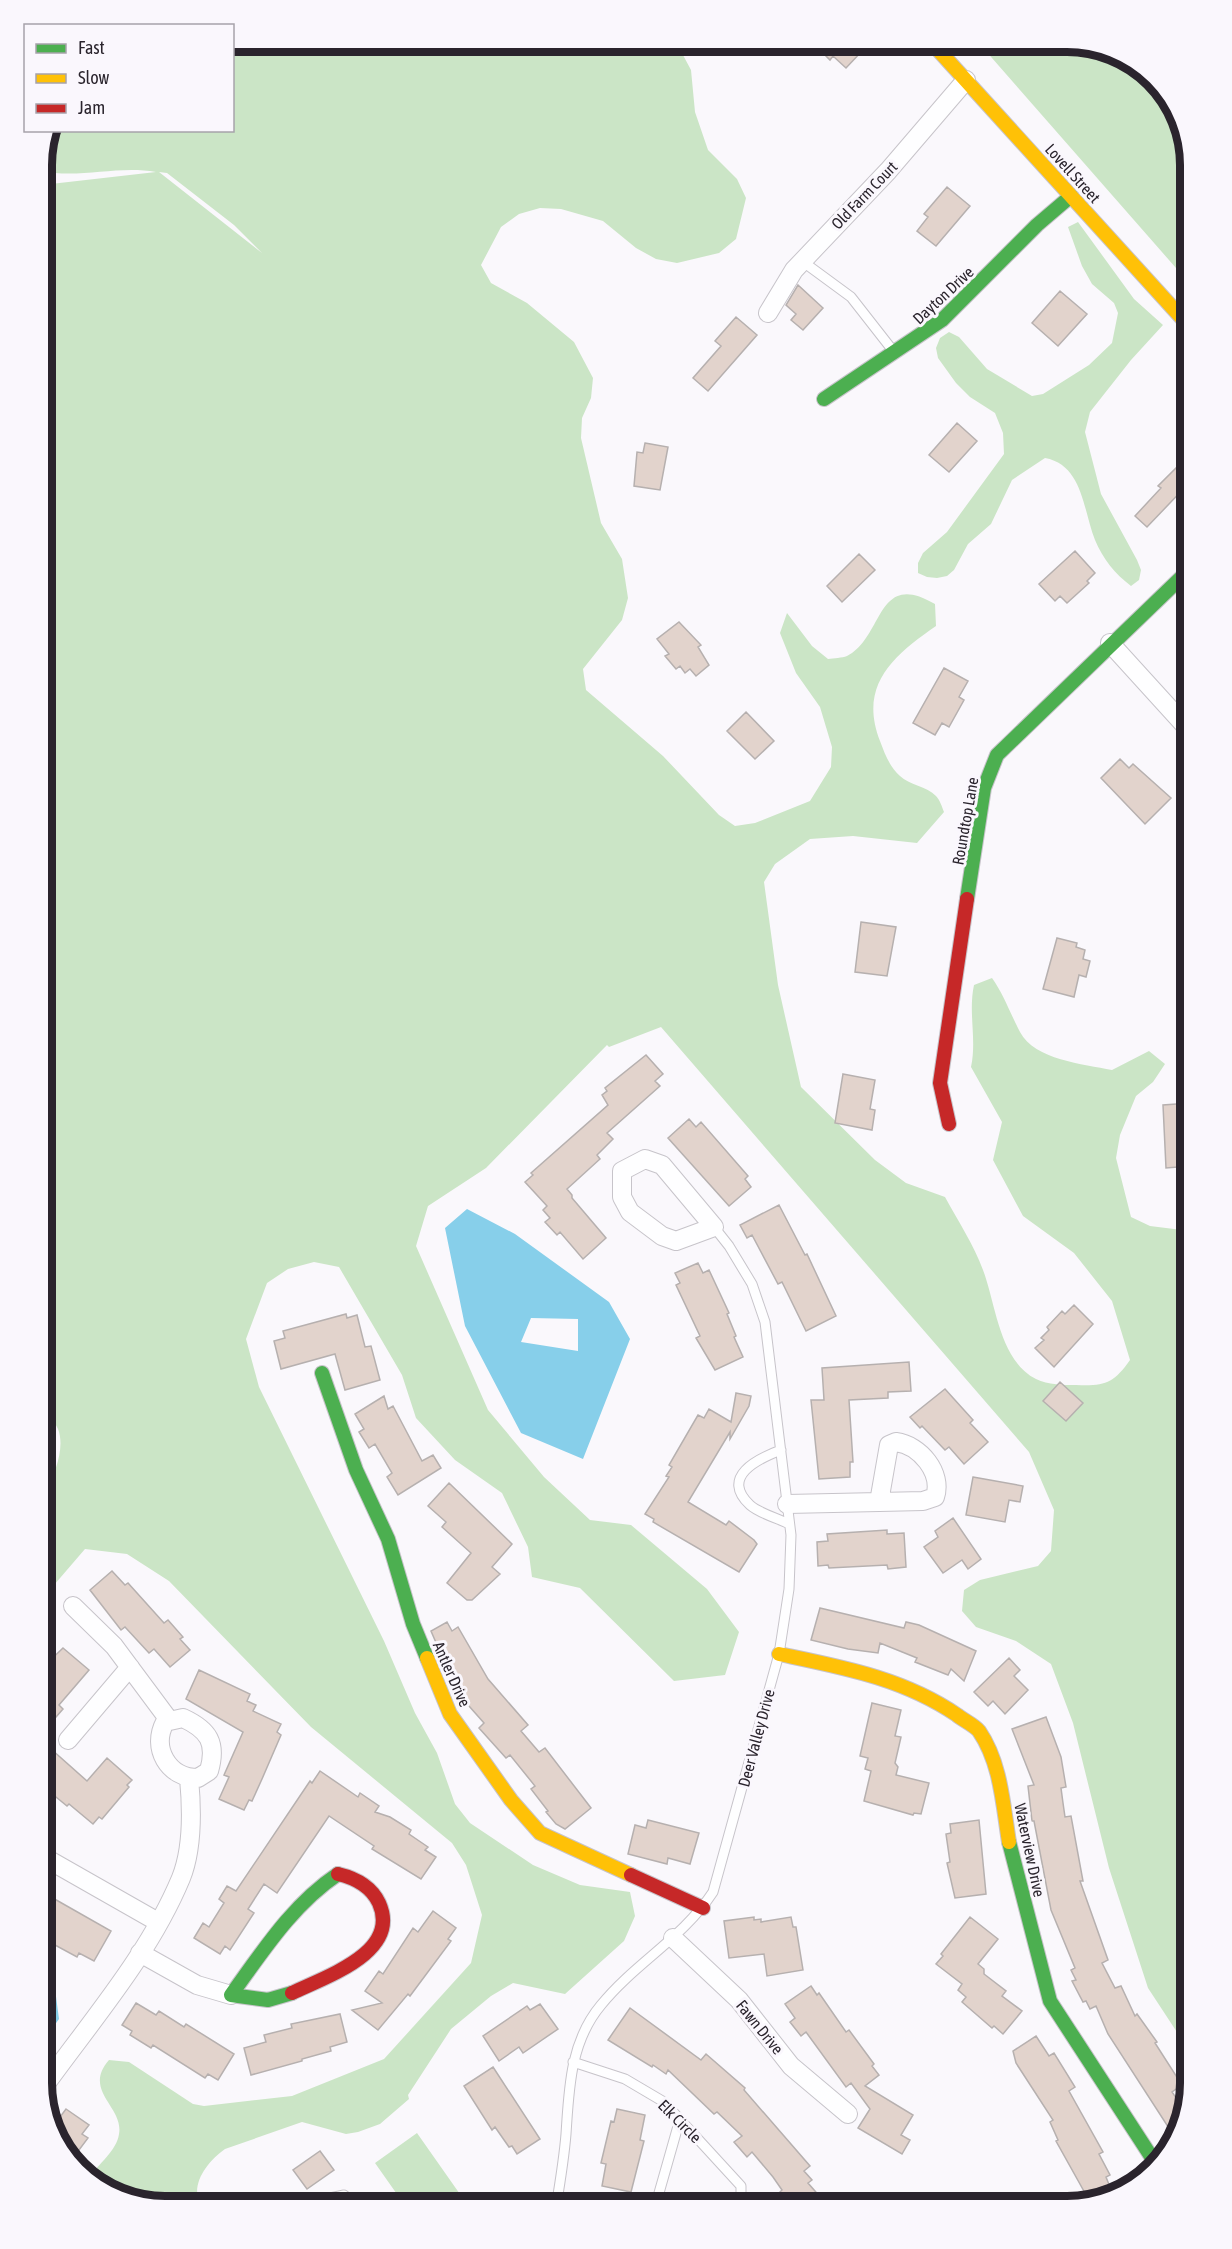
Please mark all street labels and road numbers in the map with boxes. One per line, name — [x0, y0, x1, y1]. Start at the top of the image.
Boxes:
street label: Lovell Street — [1042, 140, 1104, 206]
street label: Old Farm Court — [827, 157, 901, 232]
street label: Dayton Drive — [909, 263, 978, 328]
street label: Roundtop Lane — [948, 776, 983, 867]
street label: Antler Drive — [430, 1639, 474, 1709]
street label: Deer Valley Drive — [734, 1687, 779, 1789]
street label: Waterview Drive — [1011, 1802, 1049, 1898]
street label: Fawn Drive — [733, 1996, 787, 2058]
street label: Elk Circle — [655, 2096, 705, 2146]

